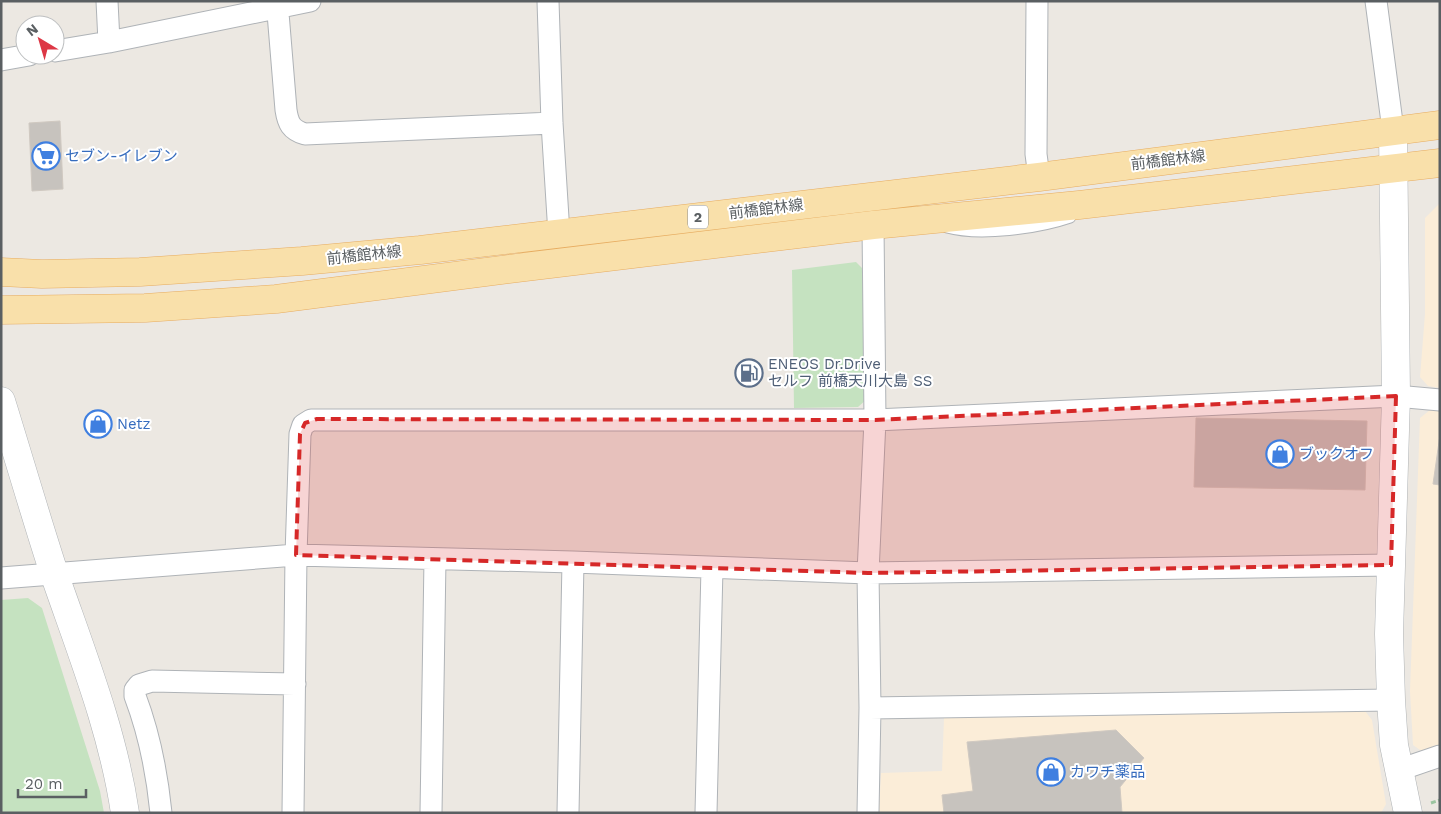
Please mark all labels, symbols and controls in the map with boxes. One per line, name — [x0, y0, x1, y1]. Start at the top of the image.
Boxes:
north arrow — [15, 15, 65, 65]
text: N — [23, 20, 41, 39]
supermarket icon: セブン-イレブン — [31, 141, 61, 171]
street label: 前橋館林線 — [1130, 146, 1206, 174]
place label: セブン-イレブン — [65, 147, 178, 165]
street label: 前橋館林線 — [728, 195, 804, 223]
road number: 2 — [688, 206, 708, 228]
street label: 前橋館林線 — [326, 242, 402, 268]
place label: ENEOS Dr.Drive セルフ 前橋天川大島 SS — [768, 355, 932, 390]
fuel station icon: ENEOS Dr.Drive セルフ 前橋天川大島 SS — [734, 358, 764, 388]
shop icon: Netz — [83, 409, 113, 439]
place label: Netz — [117, 415, 151, 433]
shop icon: ブックオフ — [1265, 439, 1295, 469]
place label: ブックオフ — [1299, 445, 1374, 463]
shop icon: カワチ薬品 — [1036, 757, 1066, 787]
place label: カワチ薬品 — [1070, 763, 1145, 781]
scale bar — [18, 766, 85, 798]
text: 20 m — [25, 775, 63, 793]

